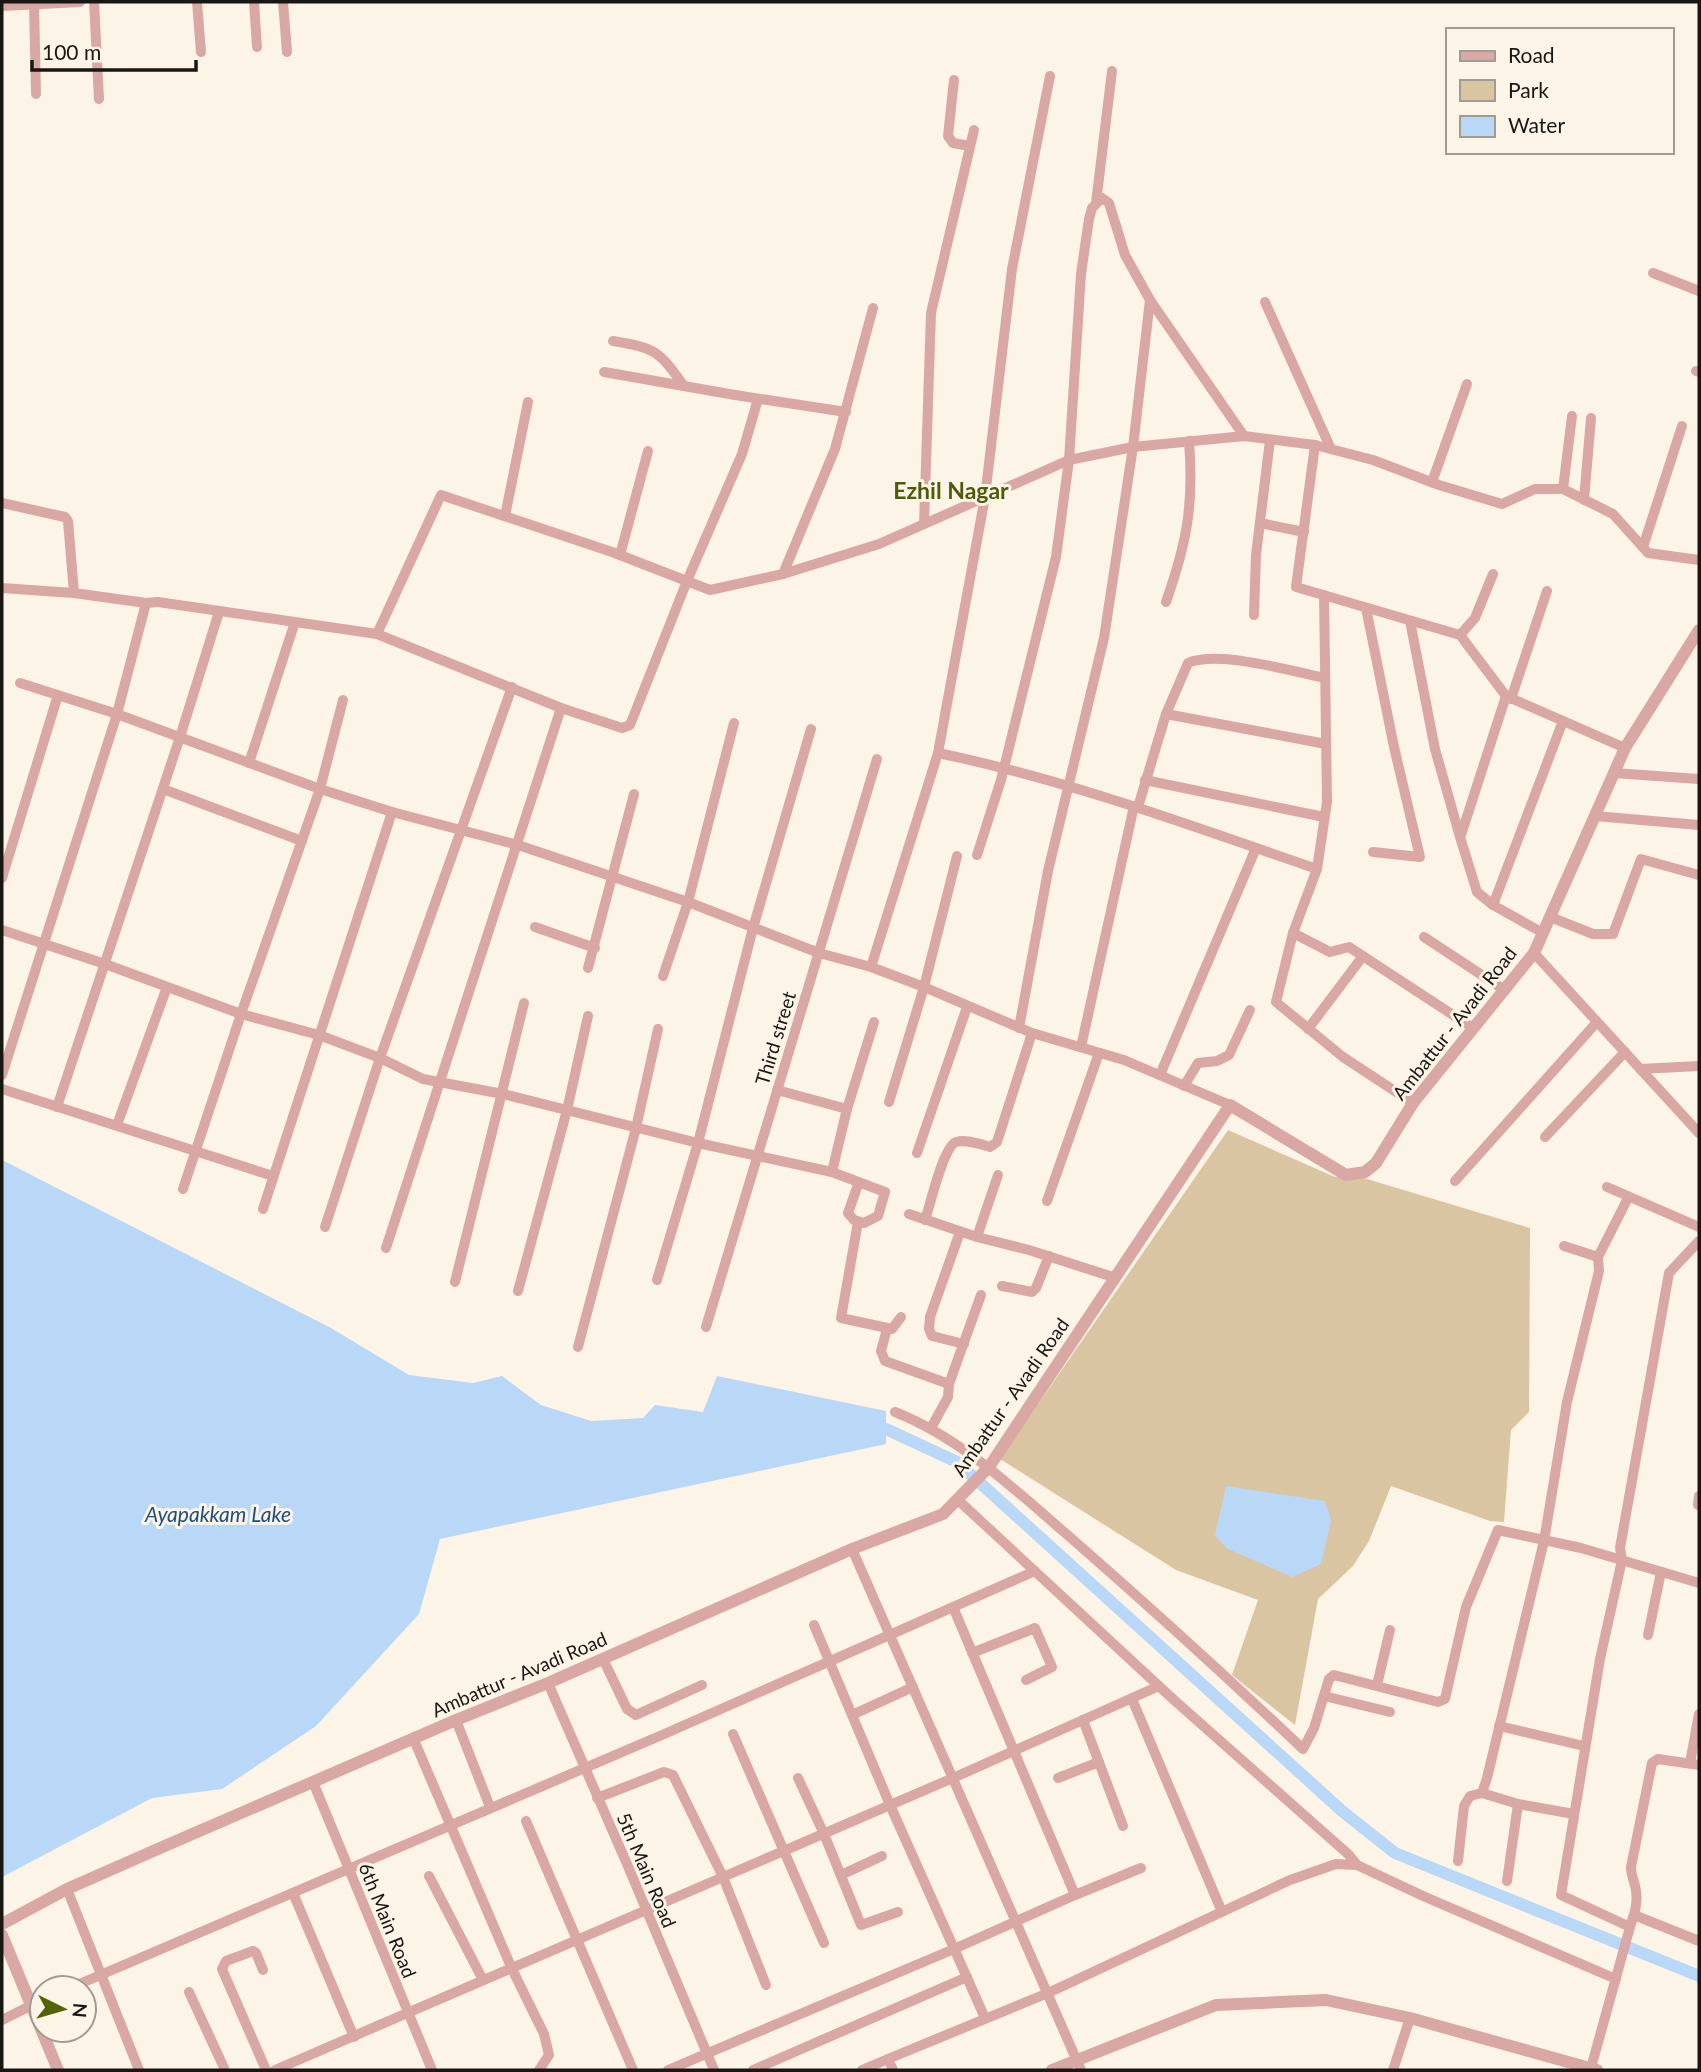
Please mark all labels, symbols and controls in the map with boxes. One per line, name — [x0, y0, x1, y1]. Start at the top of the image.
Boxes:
scale bar — [32, 28, 196, 72]
legend — [1446, 28, 1673, 154]
text: 100 m — [42, 39, 101, 64]
text: Road — [1508, 42, 1555, 67]
text: Park — [1508, 77, 1549, 102]
text: Water — [1508, 112, 1565, 137]
district label: Ezhil Nagar — [893, 476, 1009, 504]
street label: Ambattur - Avadi Road — [1387, 942, 1521, 1104]
street label: Third street — [750, 988, 800, 1088]
street label: Ambattur - Avadi Road — [947, 1313, 1073, 1481]
water label: Ayapakkam Lake — [144, 1501, 291, 1526]
street label: Ambattur - Avadi Road — [428, 1627, 610, 1721]
street label: 5th Main Road — [613, 1809, 681, 1931]
street label: 6th Main Road — [354, 1859, 422, 1981]
north arrow — [28, 1974, 98, 2044]
text: N — [68, 2002, 93, 2019]

